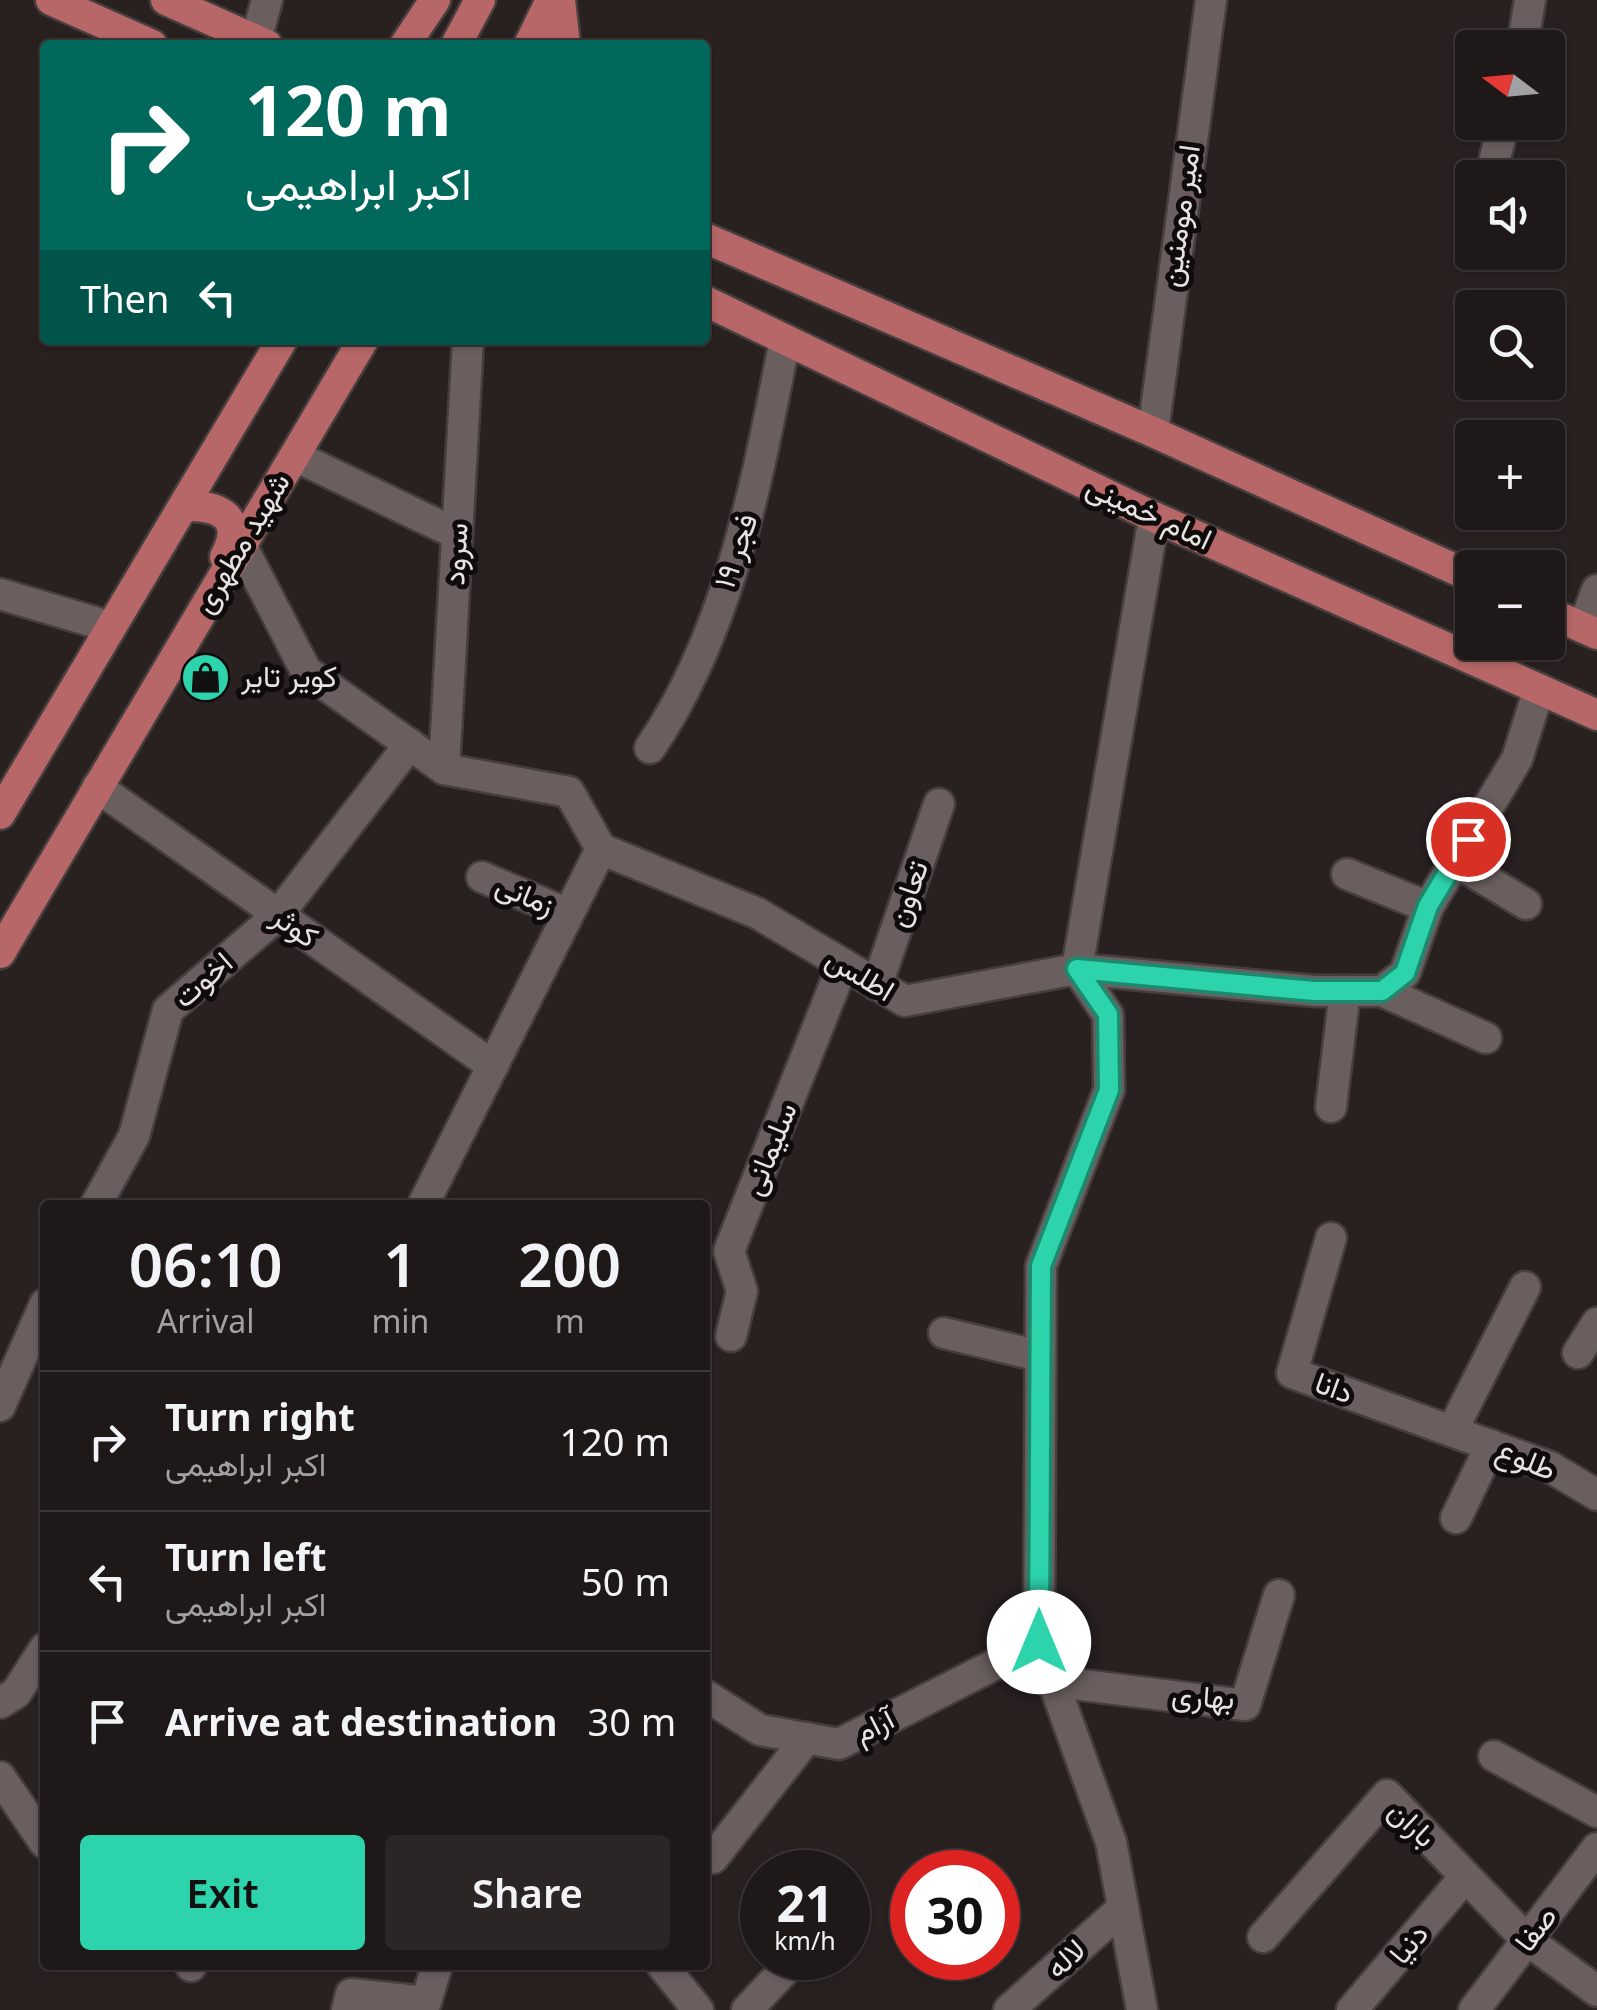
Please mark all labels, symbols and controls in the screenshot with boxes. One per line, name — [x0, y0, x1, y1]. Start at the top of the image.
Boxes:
north arrow — [1455, 30, 1565, 140]
map controls — [1455, 30, 1565, 660]
text: 120 m — [245, 61, 452, 157]
icon: right — [80, 80, 210, 210]
street label: امیر مومنین — [1148, 142, 1209, 290]
text: اکبر ابراهیمی — [245, 152, 472, 213]
button: sound — [1455, 160, 1565, 270]
icon: left — [190, 270, 245, 325]
text: Then — [80, 272, 170, 324]
button: search — [1455, 290, 1565, 400]
button: + — [1455, 420, 1565, 530]
street label: شهید مطهری — [183, 464, 299, 620]
street label: امام خمینی — [1080, 465, 1219, 559]
street label: فجر ۱۹ — [703, 508, 766, 593]
street label: سرود — [432, 522, 477, 586]
button: − — [1455, 550, 1565, 660]
shop icon: کویر تایر — [180, 651, 232, 703]
place label: کویر تایر — [240, 655, 337, 696]
pin — [1426, 797, 1511, 882]
icon: arrive — [1441, 812, 1496, 867]
street label: تعاون — [876, 855, 937, 932]
street label: زمانی — [490, 863, 561, 924]
street label: کوثر — [264, 895, 327, 956]
street label: اطلس — [819, 937, 903, 1010]
street label: اخوت — [163, 942, 241, 1016]
street label: سلیمانی — [731, 1096, 806, 1201]
text: 06:10 — [129, 1223, 283, 1305]
text: 1 — [383, 1223, 418, 1305]
text: 200 — [518, 1223, 621, 1305]
text: Arrival — [157, 1299, 255, 1342]
text: min — [371, 1299, 429, 1342]
text: m — [555, 1299, 585, 1342]
street label: دانا — [1310, 1361, 1359, 1412]
text: Turn right — [165, 1390, 355, 1442]
icon: right — [80, 1414, 135, 1469]
text: 120 m — [559, 1415, 670, 1467]
street label: طلوع — [1490, 1428, 1563, 1490]
text: اکبر ابراهیمی — [165, 1442, 326, 1485]
text: Turn left — [165, 1530, 327, 1582]
icon: left — [80, 1554, 135, 1609]
text: 50 m — [581, 1555, 670, 1607]
text: اکبر ابراهیمی — [165, 1582, 326, 1625]
position arrow — [987, 1590, 1091, 1694]
street label: بهاری — [1170, 1673, 1236, 1718]
icon: arrive — [80, 1694, 135, 1749]
text: Arrive at destination — [165, 1695, 557, 1747]
text: 30 m — [587, 1695, 676, 1747]
street label: آرام — [846, 1696, 902, 1752]
street label: باران — [1380, 1790, 1446, 1856]
button: Exit — [80, 1835, 365, 1950]
button: Share — [385, 1835, 670, 1950]
speed limit sign: 30 — [890, 1850, 1020, 1980]
text: 21 — [776, 1869, 834, 1937]
street label: صفا — [1504, 1897, 1566, 1960]
street label: دنیا — [1379, 1914, 1437, 1972]
text: km/h — [774, 1923, 836, 1957]
street label: لاله — [1036, 1929, 1094, 1987]

